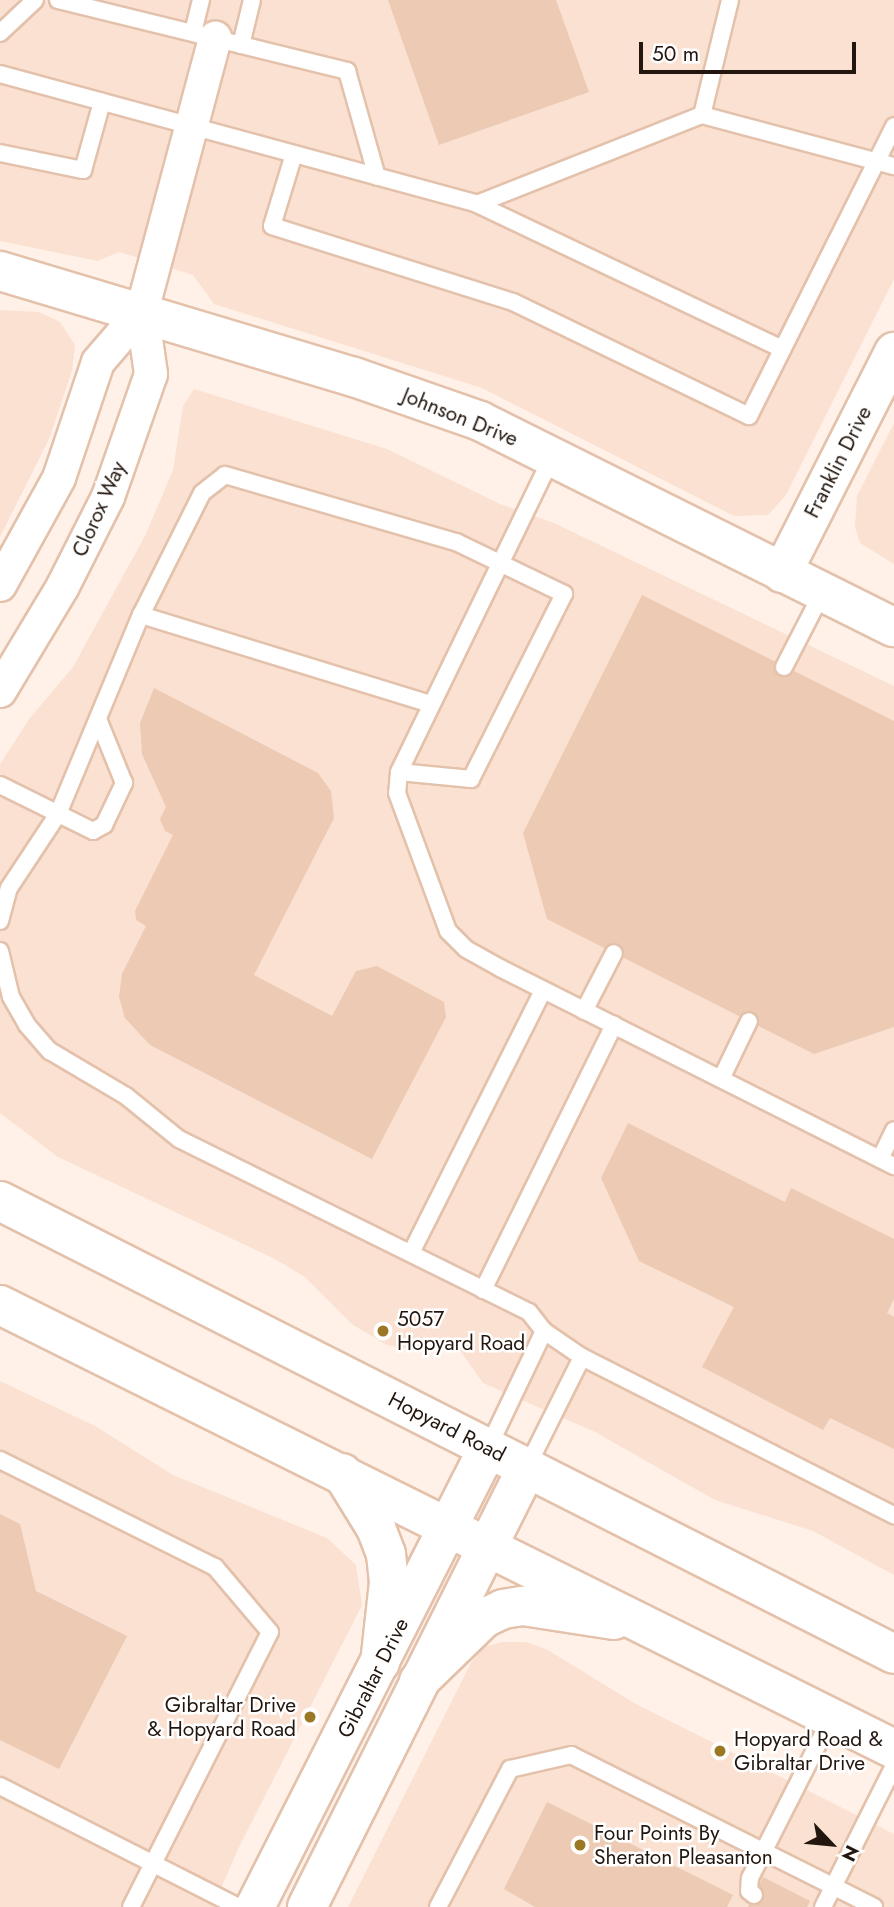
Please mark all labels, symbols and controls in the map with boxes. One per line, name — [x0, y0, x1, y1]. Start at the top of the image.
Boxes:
scale bar — [642, 28, 859, 72]
text: 50 m — [652, 39, 699, 69]
street label: Johnson Drive — [398, 382, 522, 452]
street label: Franklin Drive — [799, 402, 877, 522]
street label: Clorox Way — [67, 457, 131, 561]
place label: 5057 Hopyard Road — [397, 1306, 525, 1356]
marker: 5057 Hopyard Road — [375, 1323, 391, 1339]
street label: Hopyard Road — [384, 1387, 510, 1467]
street label: Gibraltar Drive — [332, 1614, 414, 1742]
place label: Gibraltar Drive & Hopyard Road — [147, 1692, 296, 1742]
marker: Gibraltar Drive & Hopyard Road — [302, 1709, 318, 1725]
place label: Hopyard Road & Gibraltar Drive — [734, 1726, 883, 1776]
marker: Hopyard Road & Gibraltar Drive — [712, 1743, 728, 1759]
north arrow — [796, 1809, 866, 1879]
place label: Four Points By Sheraton Pleasanton — [594, 1820, 773, 1870]
marker: Four Points By Sheraton Pleasanton — [572, 1837, 588, 1853]
text: N — [835, 1841, 866, 1866]

